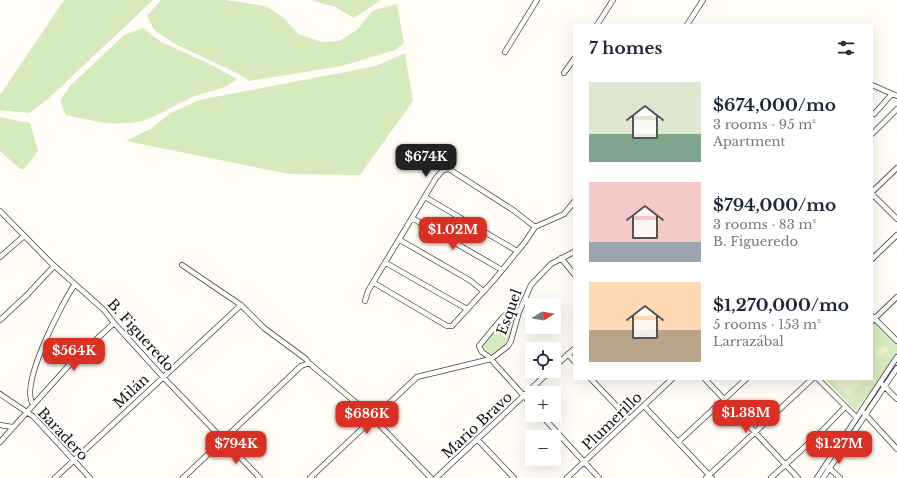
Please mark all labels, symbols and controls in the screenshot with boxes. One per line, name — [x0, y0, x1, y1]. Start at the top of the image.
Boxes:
icon: filters — [835, 37, 857, 59]
text: 7 homes — [589, 38, 662, 59]
text: $674,000/mo — [713, 95, 836, 116]
icon: home — [621, 98, 669, 146]
text: 3 rooms · 95 m² — [713, 116, 816, 133]
text: Apartment — [713, 133, 785, 150]
pin: $674K — [398, 144, 454, 178]
text: $674K — [405, 148, 447, 165]
text: $794,000/mo — [713, 195, 836, 216]
icon: home — [621, 198, 669, 246]
text: 3 rooms · 83 m² — [713, 216, 816, 233]
pin: $1.02M — [420, 217, 486, 251]
text: $1.02M — [428, 221, 478, 238]
text: B. Figueredo — [713, 233, 798, 250]
street label: Esquel — [492, 286, 526, 337]
street label: B. Figueredo — [104, 295, 178, 375]
text: $1,270,000/mo — [713, 295, 849, 316]
north arrow — [525, 298, 561, 334]
map controls — [525, 298, 561, 466]
icon: home — [621, 298, 669, 346]
text: 5 rooms · 153 m² — [713, 316, 821, 333]
text: Larrazábal — [713, 333, 784, 350]
pin: $564K — [46, 338, 102, 372]
text: $564K — [52, 342, 96, 359]
button: locate — [525, 342, 561, 378]
street label: Milán — [110, 370, 153, 412]
button: + — [525, 386, 561, 422]
street label: Mario Bravo — [438, 388, 516, 462]
street label: Plumerillo — [578, 388, 646, 454]
pin: $1.38M — [713, 400, 779, 434]
pin: $686K — [339, 401, 395, 435]
street label: Baradero — [34, 404, 92, 464]
text: $1.38M — [722, 404, 770, 421]
text: $686K — [345, 405, 389, 422]
button: − — [525, 430, 561, 466]
pin: $794K — [208, 431, 264, 465]
pin: $1.27M — [806, 431, 872, 465]
text: $794K — [214, 435, 258, 452]
text: $1.27M — [815, 435, 863, 452]

